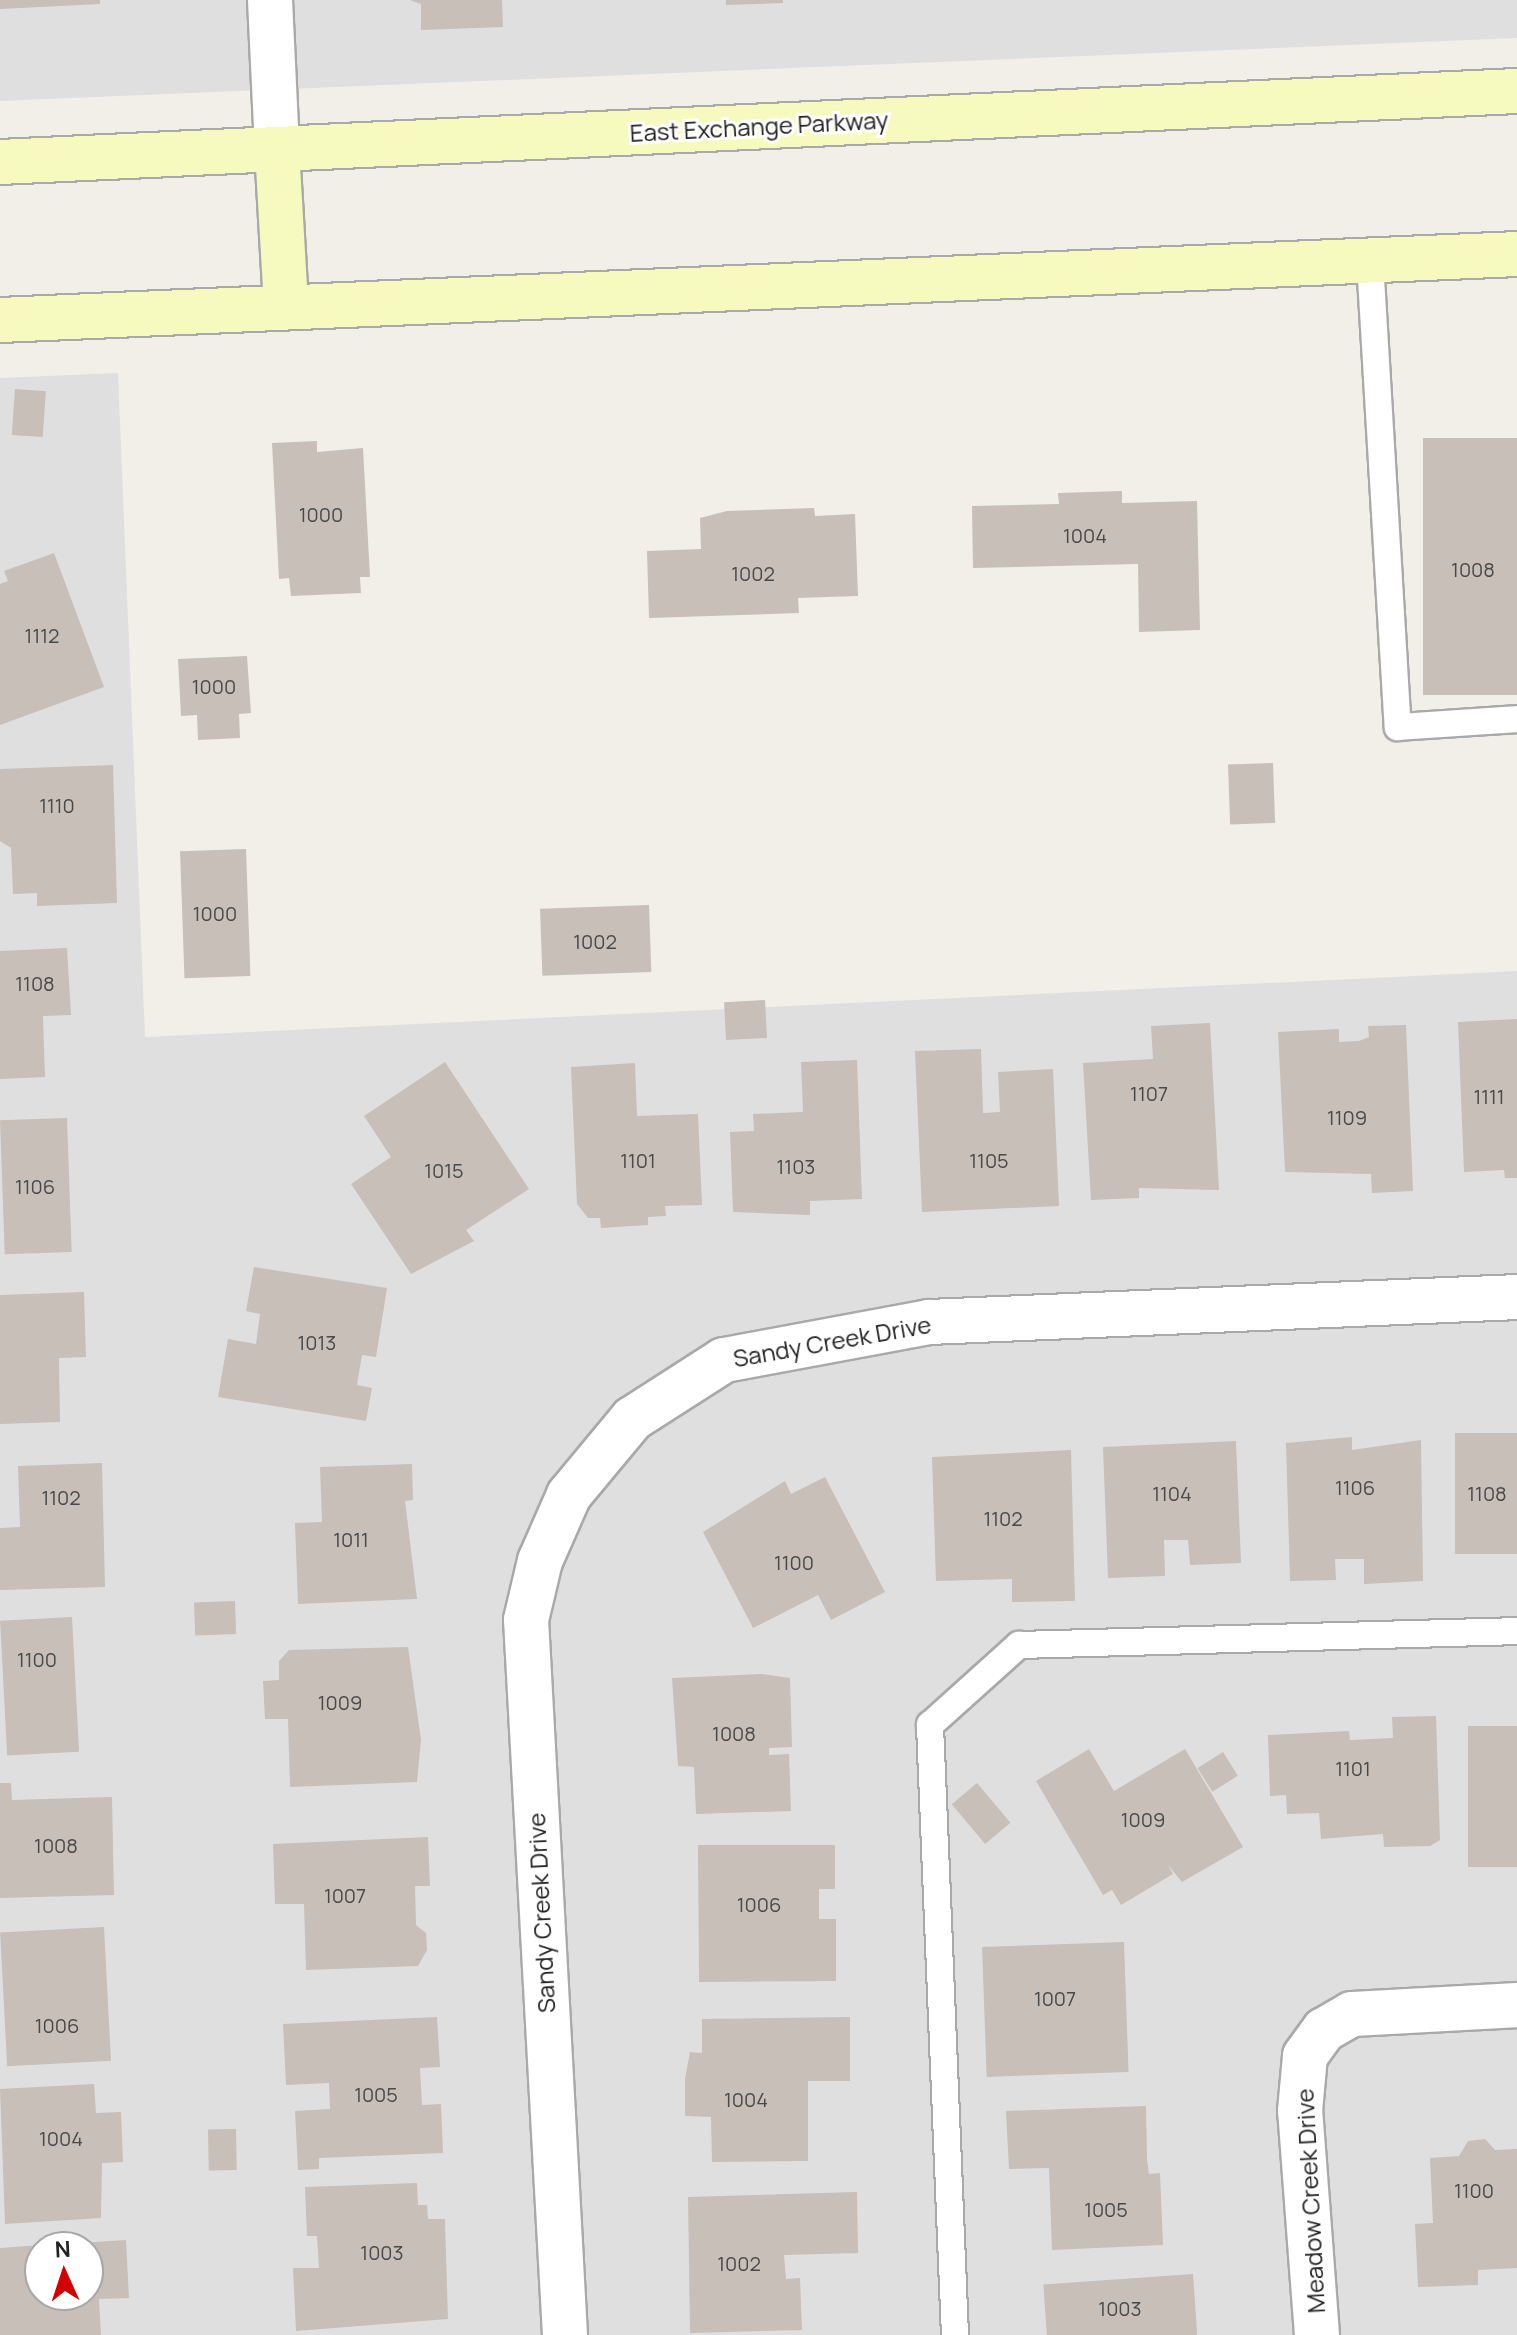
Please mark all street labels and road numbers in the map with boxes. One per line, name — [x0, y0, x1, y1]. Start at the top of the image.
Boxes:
street label: East Exchange Parkway — [629, 105, 889, 147]
street label: Sandy Creek Drive — [731, 1309, 933, 1373]
street label: Sandy Creek Drive — [521, 1812, 561, 2014]
street label: Meadow Creek Drive — [1290, 2088, 1330, 2314]

